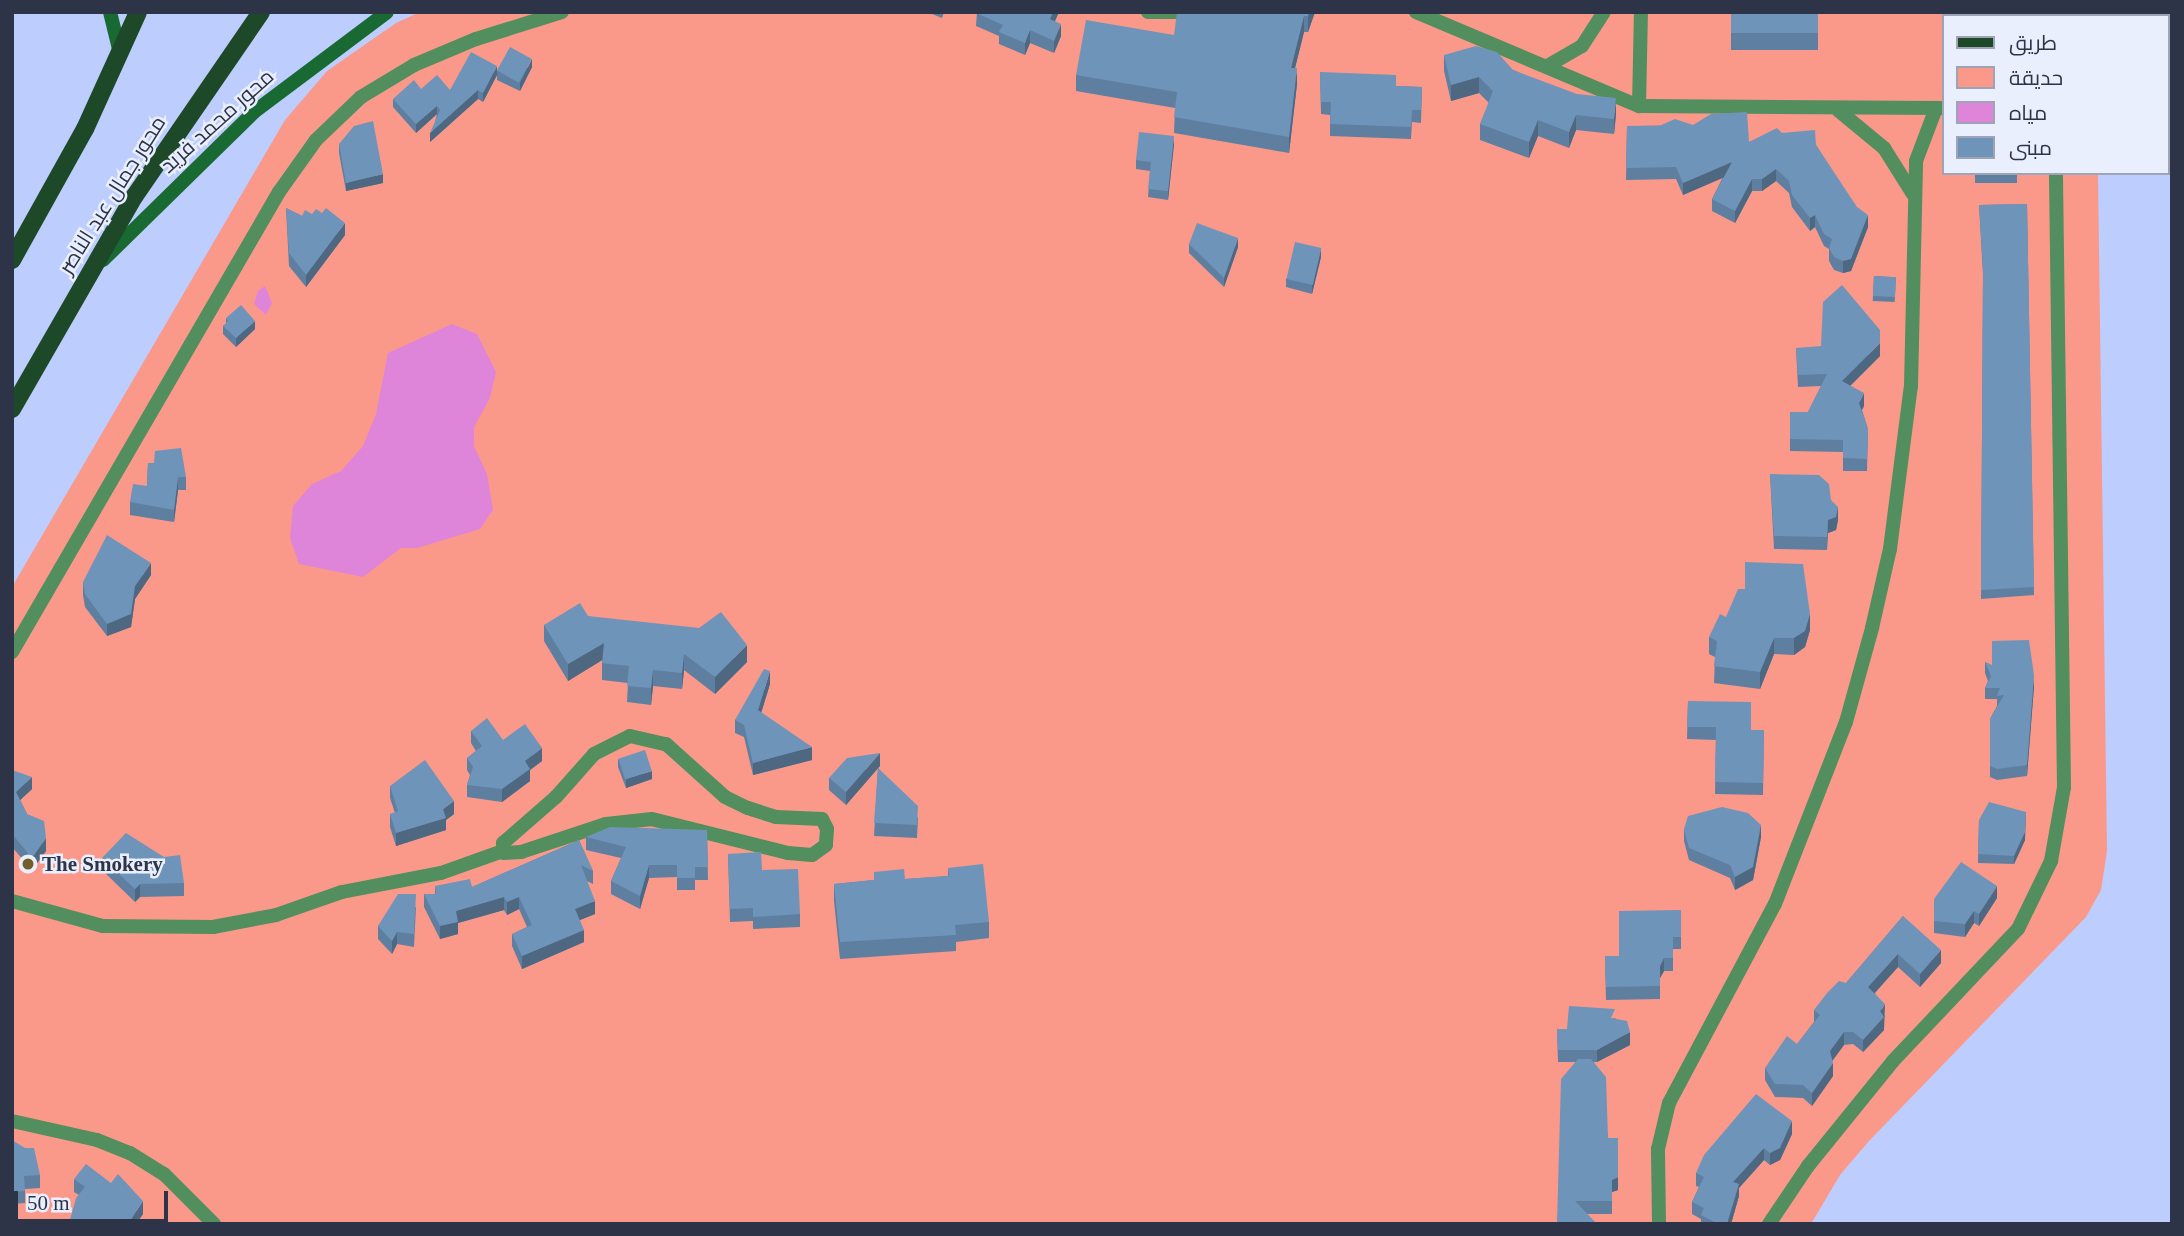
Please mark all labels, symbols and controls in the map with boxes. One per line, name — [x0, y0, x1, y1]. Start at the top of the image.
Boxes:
legend — [1942, 14, 2170, 175]
text: طريق — [2009, 31, 2057, 55]
street label: محور محمد فريد — [155, 64, 279, 178]
text: حديقة — [2009, 66, 2063, 90]
text: مياه — [2009, 101, 2047, 125]
street label: محور جمال عبد الناصر — [53, 111, 171, 279]
text: مبنى — [2009, 136, 2052, 160]
place label: The Smokery — [42, 851, 163, 877]
marker: The Smokery — [20, 856, 36, 872]
scale bar — [18, 1176, 172, 1220]
text: 50 m — [27, 1191, 70, 1215]

